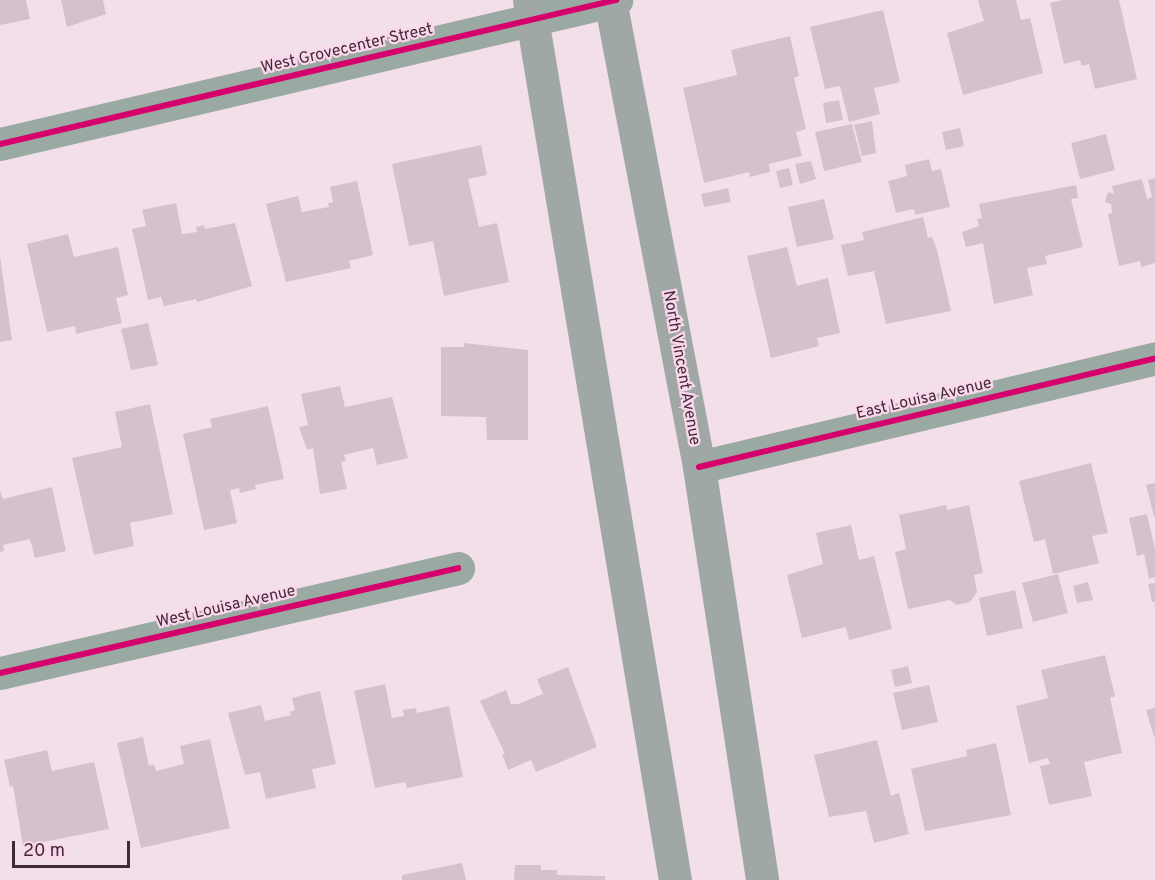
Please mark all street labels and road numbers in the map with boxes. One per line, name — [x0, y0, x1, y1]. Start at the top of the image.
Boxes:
street label: West Grovecenter Street — [259, 20, 435, 78]
street label: North Vincent Avenue — [658, 289, 704, 447]
street label: East Louisa Avenue — [854, 374, 994, 424]
street label: West Louisa Avenue — [154, 582, 298, 632]

